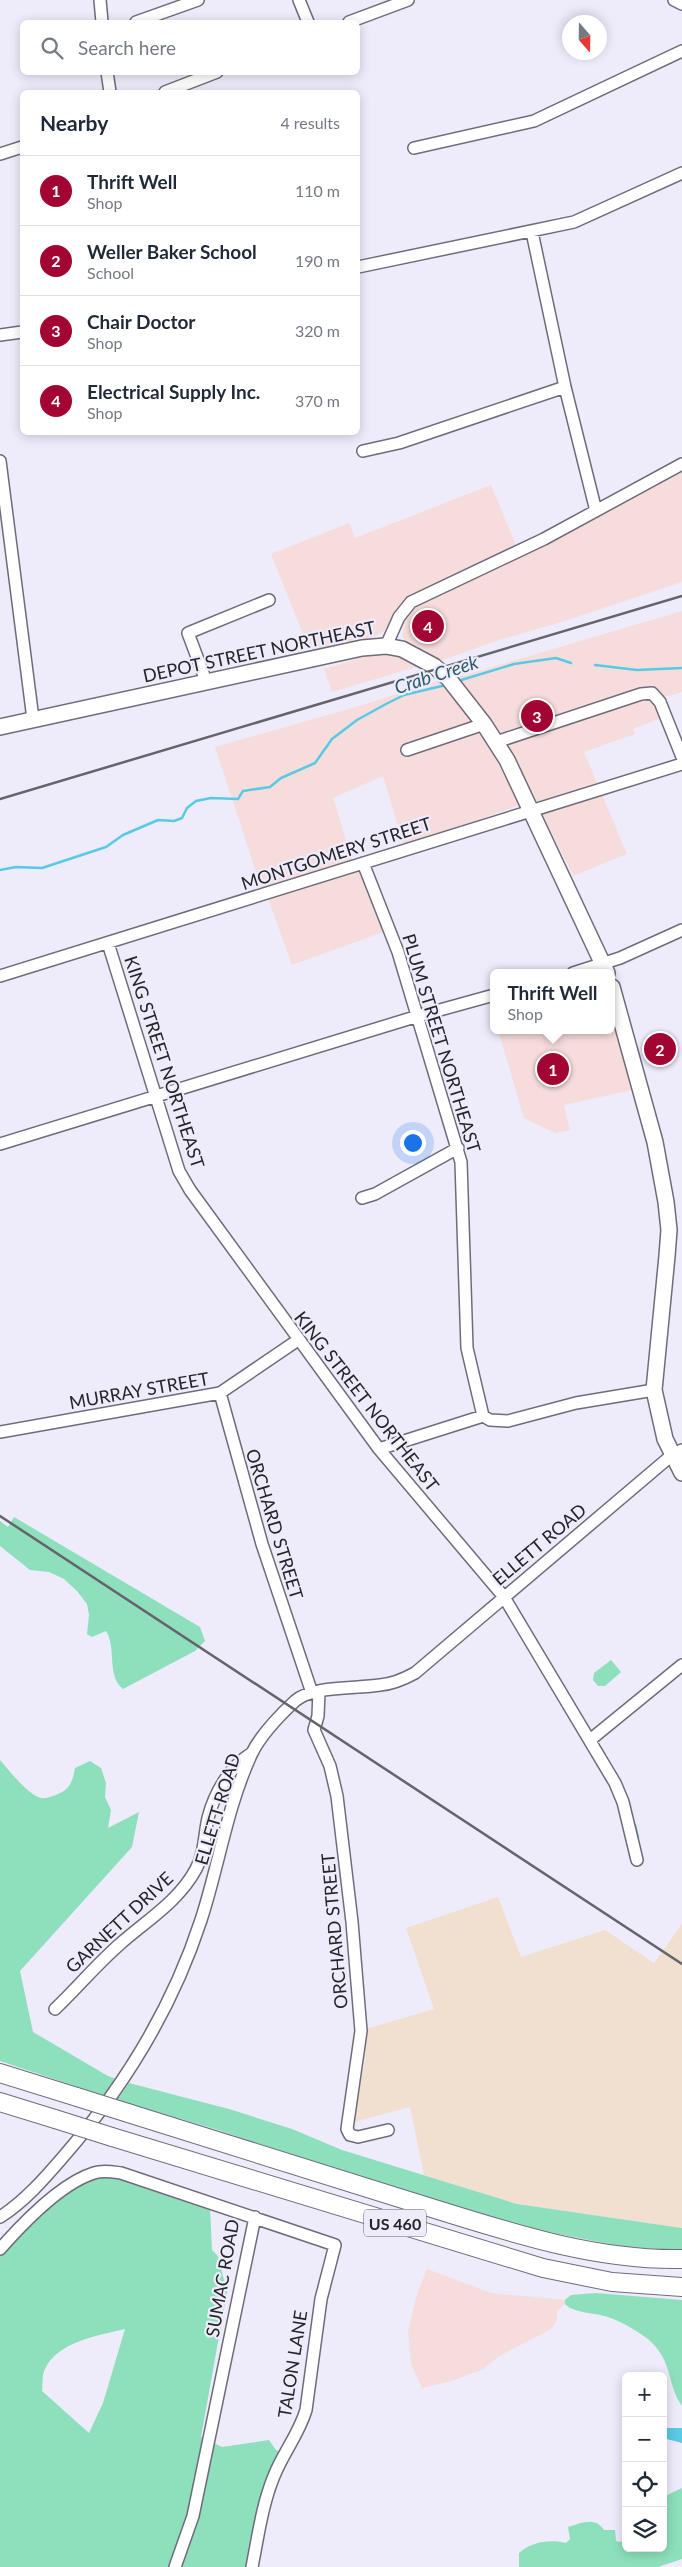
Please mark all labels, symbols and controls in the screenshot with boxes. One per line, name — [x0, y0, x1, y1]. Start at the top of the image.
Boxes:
north arrow — [562, 15, 607, 60]
search box — [20, 20, 360, 75]
icon: search — [38, 34, 66, 62]
text: Search here — [78, 36, 176, 59]
text: Nearby — [40, 110, 108, 135]
text: 4 results — [280, 113, 340, 132]
text: Thrift Well — [87, 170, 177, 193]
text: 1 — [51, 181, 61, 200]
text: 110 m — [295, 181, 340, 200]
text: Shop — [87, 193, 123, 212]
text: Weller Baker School — [87, 240, 257, 263]
text: 2 — [51, 251, 61, 270]
text: 190 m — [295, 251, 340, 270]
text: School — [87, 263, 134, 282]
text: Chair Doctor — [87, 310, 195, 333]
text: 3 — [51, 321, 61, 340]
text: 320 m — [295, 321, 340, 340]
text: Shop — [87, 333, 123, 352]
text: Electrical Supply Inc. — [87, 380, 260, 403]
text: 4 — [51, 391, 61, 410]
text: 370 m — [295, 391, 340, 410]
text: Shop — [87, 403, 123, 422]
pin: 4 — [412, 607, 444, 645]
street label: DEPOT STREET NORTHEAST — [141, 616, 378, 686]
water label: Crab Creek — [391, 649, 482, 698]
pin: 3 — [521, 697, 553, 735]
street label: MONTGOMERY STREET — [238, 812, 434, 894]
street label: PLUM STREET NORTHEAST — [398, 931, 486, 1155]
street label: KING STREET NORTHEAST — [120, 953, 210, 1171]
popup — [490, 969, 615, 1034]
text: Thrift Well — [507, 981, 598, 1004]
text: Shop — [507, 1004, 543, 1023]
pin: 2 — [644, 1030, 676, 1068]
pin: 1 — [537, 1050, 569, 1088]
your location — [400, 1130, 426, 1156]
street label: KING STREET NORTHEAST — [290, 1307, 444, 1496]
street label: MURRAY STREET — [67, 1367, 211, 1413]
street label: ORCHARD STREET — [242, 1446, 308, 1602]
street label: ELLETT ROAD — [488, 1498, 590, 1590]
street label: ELLETT ROAD — [190, 1750, 244, 1868]
street label: ORCHARD STREET — [316, 1852, 352, 2010]
street label: GARNETT DRIVE — [61, 1867, 177, 1977]
road number: US 460 — [364, 2210, 426, 2236]
street label: SUMAC ROAD — [201, 2217, 243, 2339]
street label: TALON LANE — [273, 2309, 311, 2419]
map controls — [622, 2372, 667, 2552]
button: + — [622, 2372, 667, 2417]
button: − — [622, 2417, 667, 2462]
button: locate — [622, 2462, 667, 2507]
button: layers — [622, 2507, 667, 2552]

